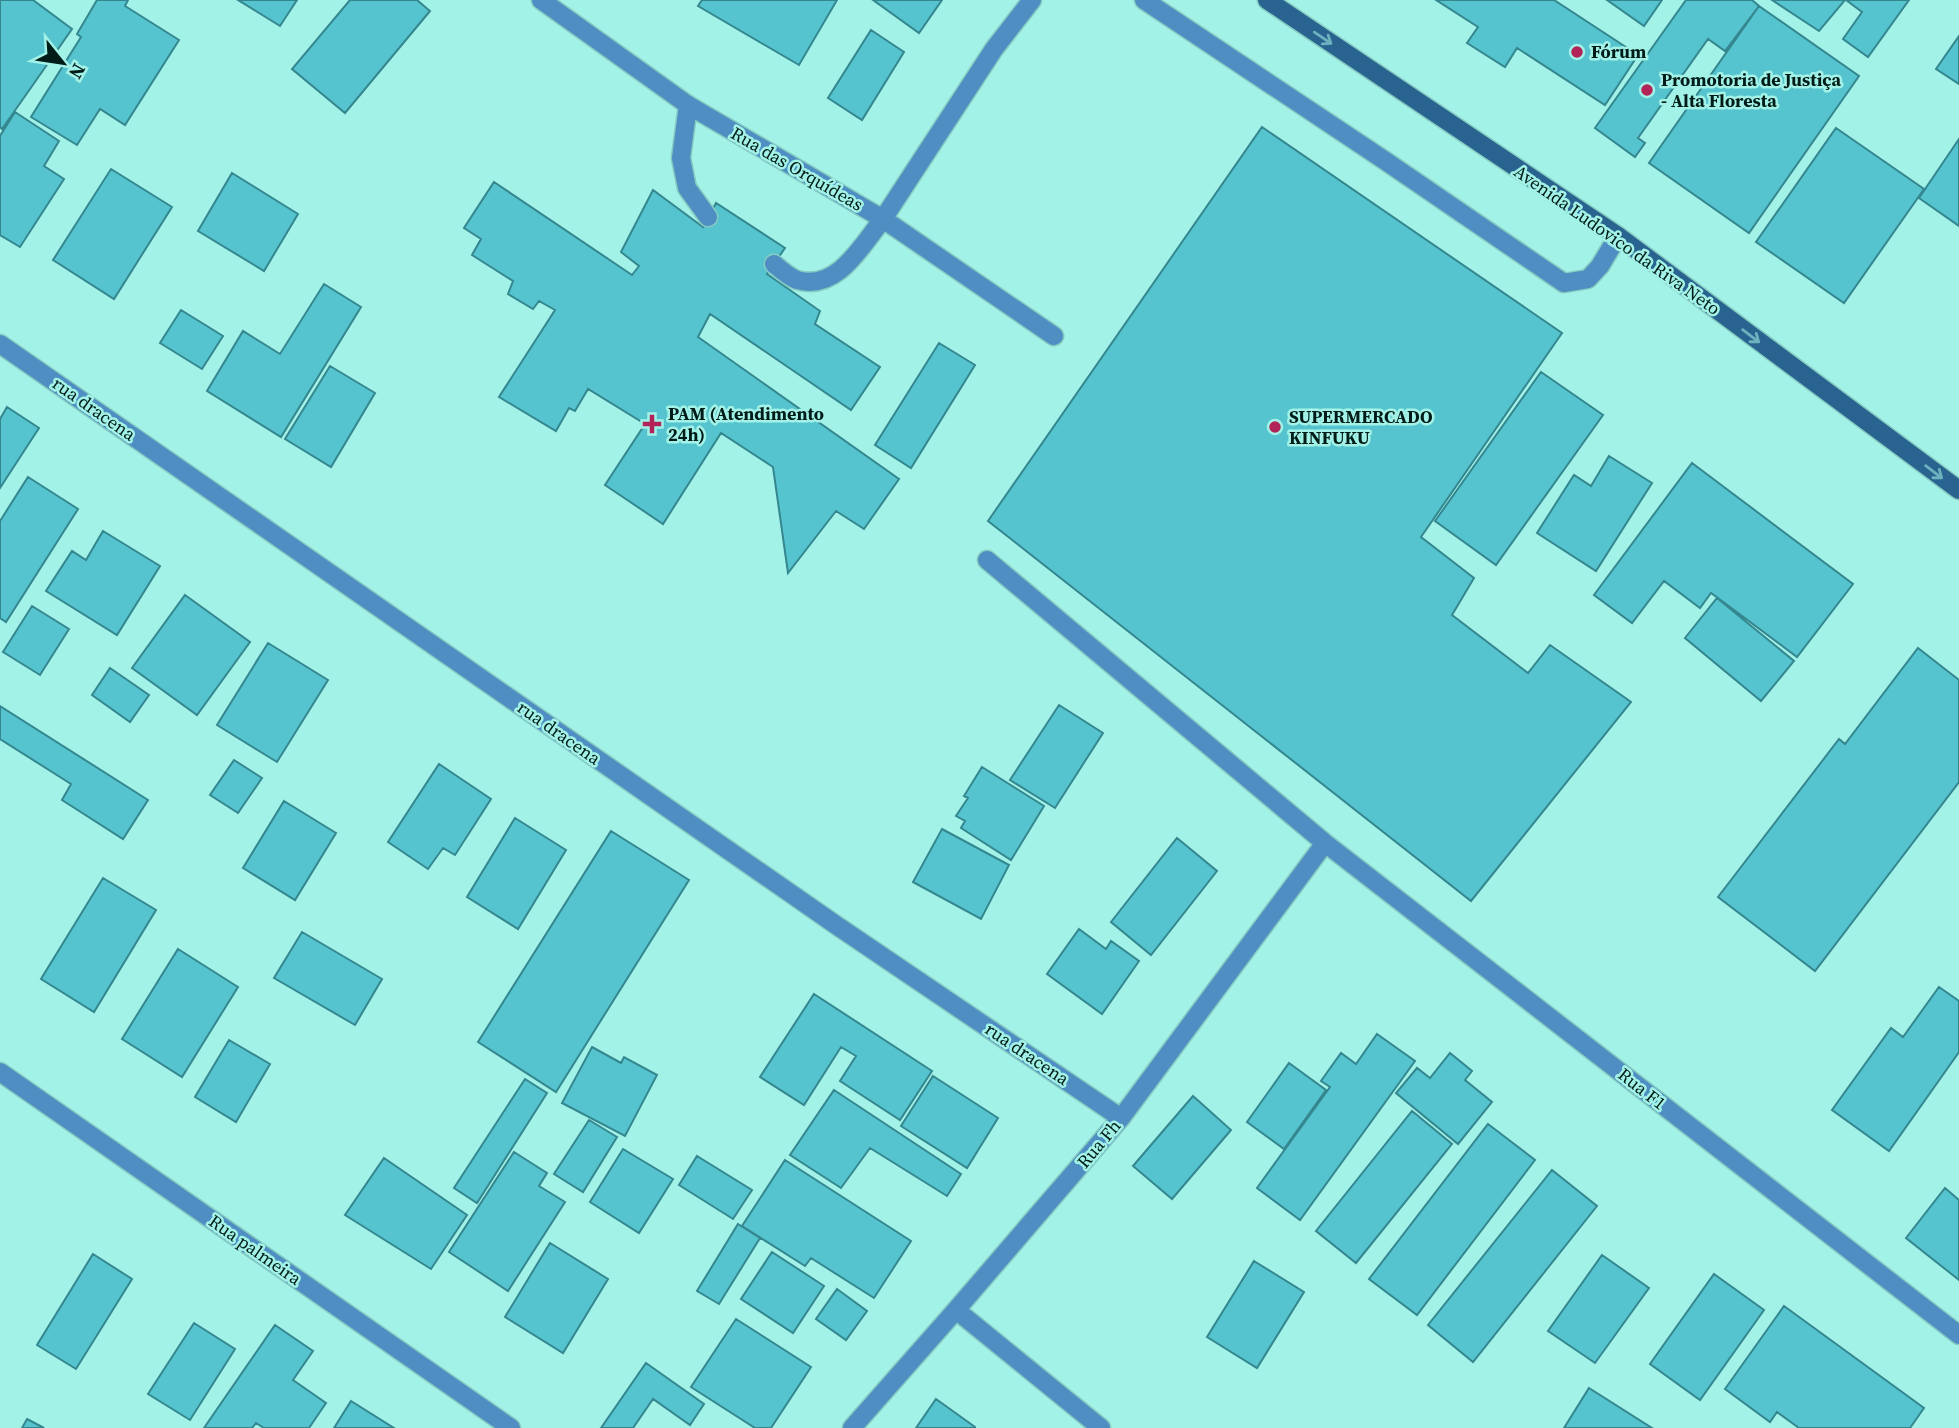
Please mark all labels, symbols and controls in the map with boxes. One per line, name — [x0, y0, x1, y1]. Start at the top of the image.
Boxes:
north arrow — [28, 28, 98, 98]
one-way arrow — [1313, 31, 1332, 45]
place label: Fórum — [1591, 39, 1646, 64]
marker: Fórum — [1569, 44, 1585, 60]
text: N — [63, 59, 92, 84]
place label: Promotoria de Justiça - Alta Floresta — [1661, 67, 1841, 113]
marker: Promotoria de Justiça - Alta Floresta — [1639, 82, 1655, 98]
street label: Rua das Orquídeas — [727, 121, 868, 217]
street label: Avenida Ludovico da Riva Neto — [1509, 159, 1726, 321]
one-way arrow — [1741, 329, 1760, 343]
street label: rua dracena — [48, 371, 142, 447]
place label: PAM (Atendimento 24h) — [668, 401, 824, 447]
place label: SUPERMERCADO KINFUKU — [1289, 404, 1433, 450]
marker: PAM (Atendimento 24h) — [642, 414, 662, 434]
marker: SUPERMERCADO KINFUKU — [1267, 419, 1283, 435]
one-way arrow — [1924, 464, 1943, 479]
street label: rua dracena — [513, 695, 607, 771]
street label: rua dracena — [980, 1016, 1075, 1091]
street label: Rua F1 — [1613, 1062, 1672, 1115]
street label: Rua Fh — [1071, 1114, 1126, 1173]
street label: Rua palmeira — [204, 1208, 307, 1291]

